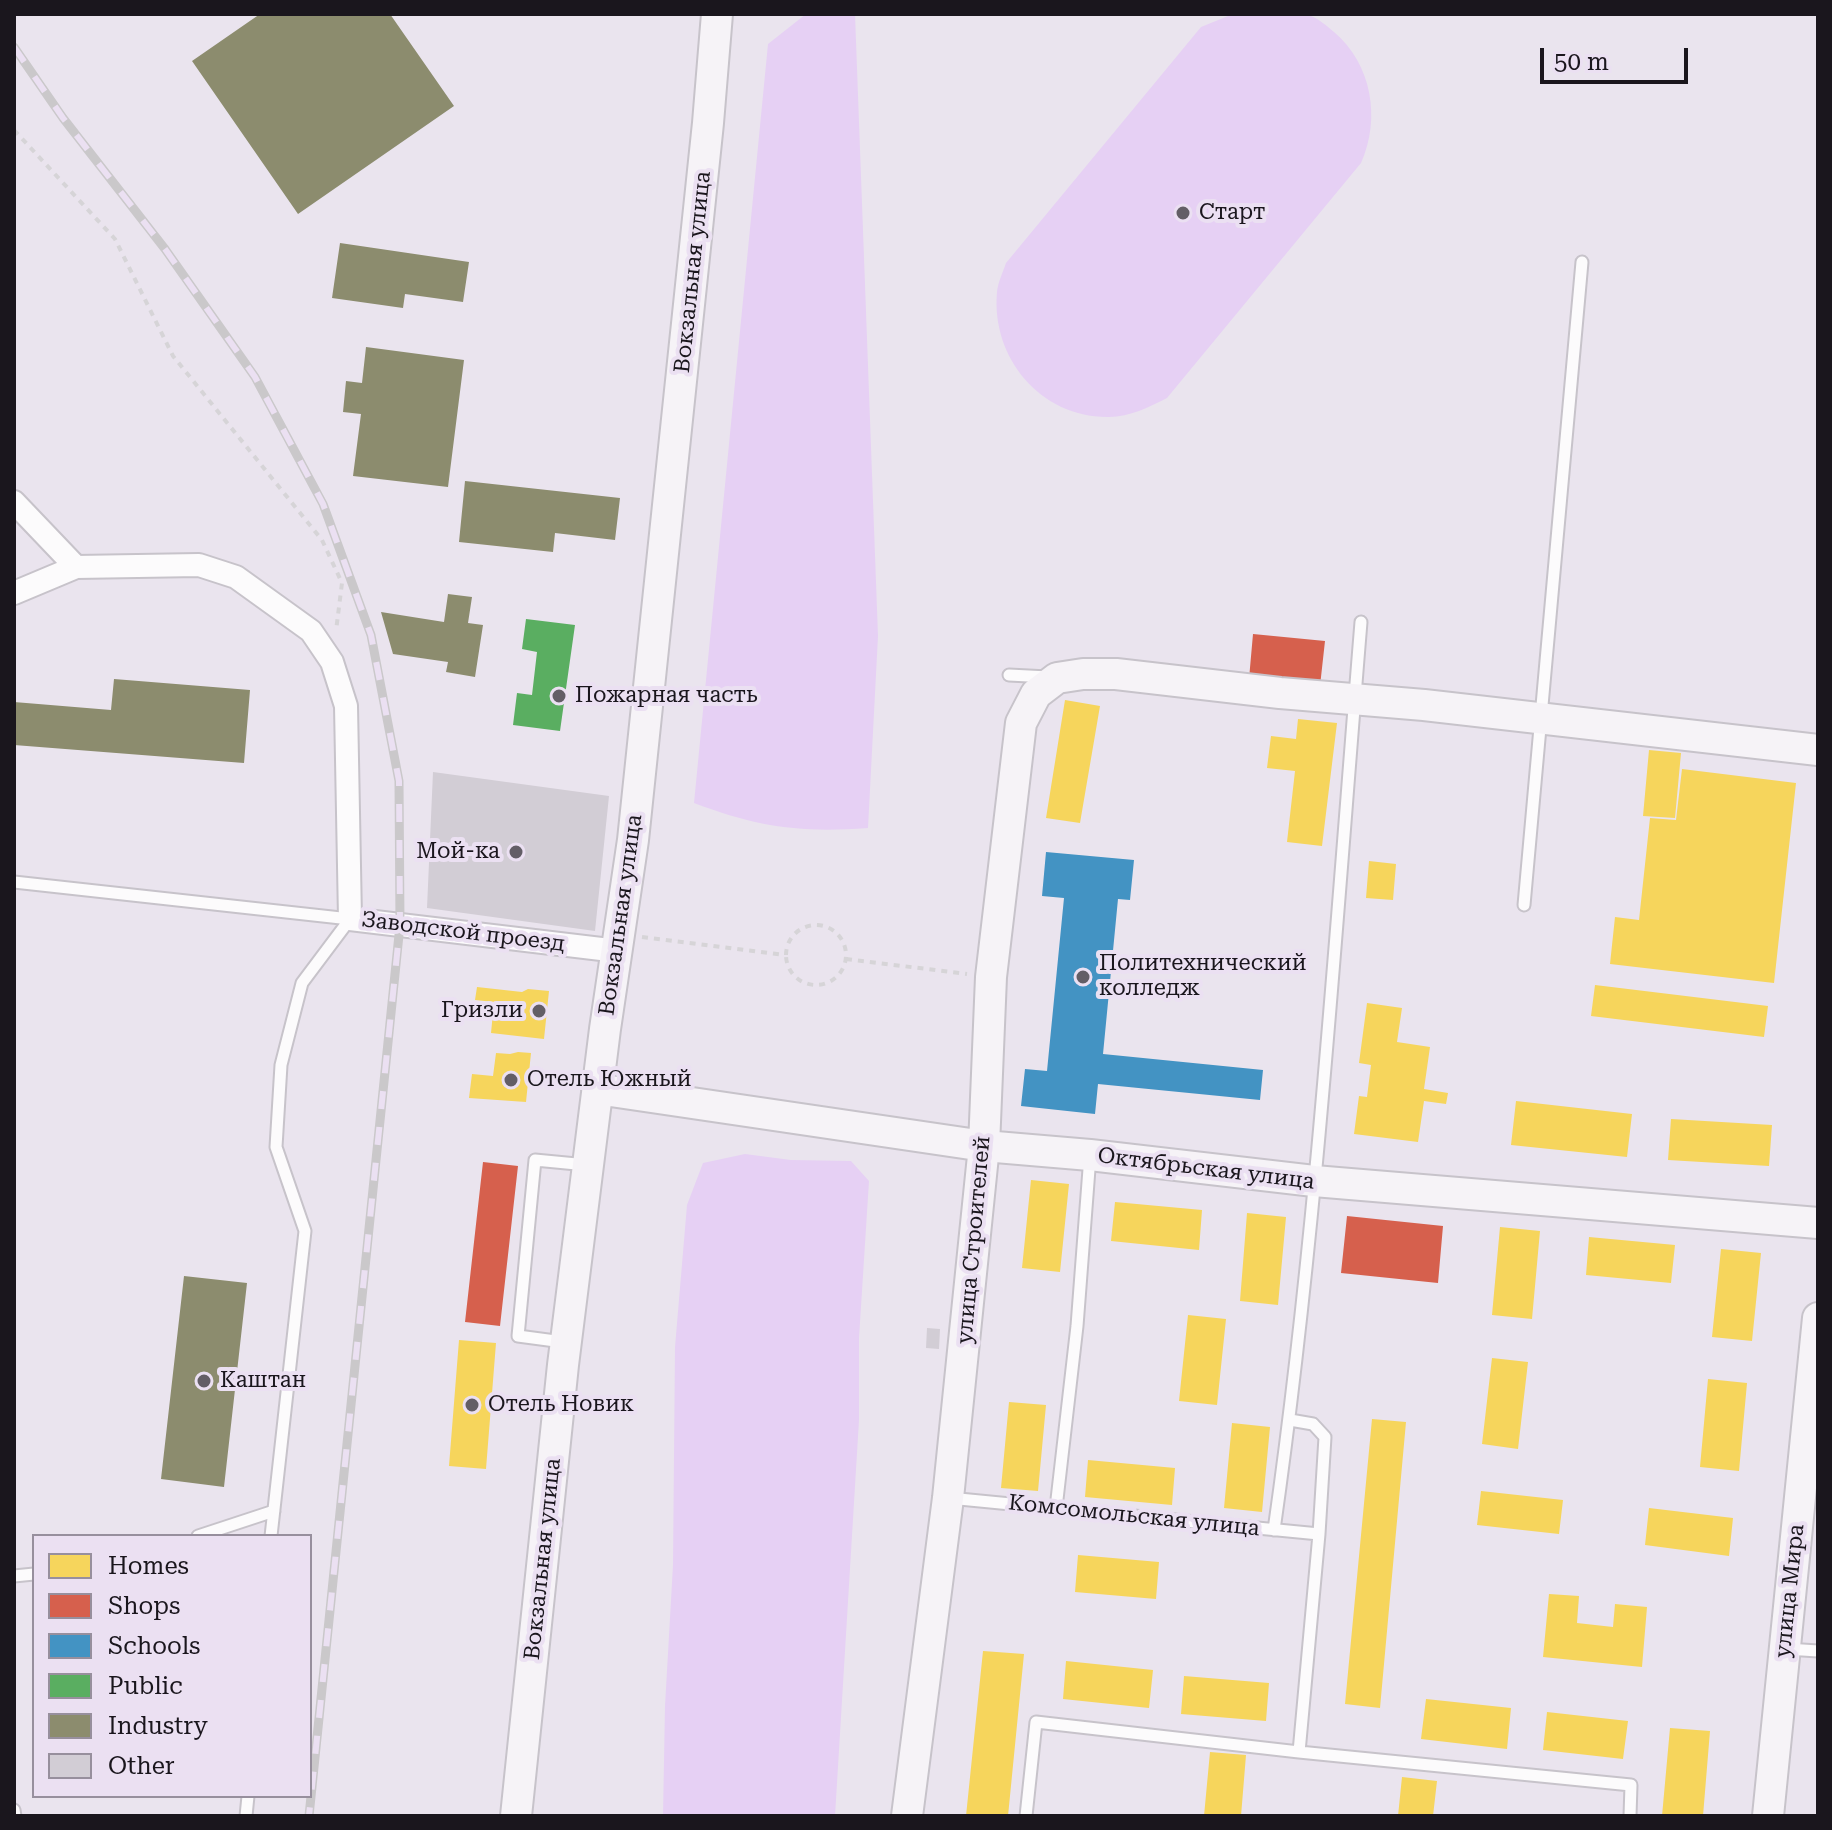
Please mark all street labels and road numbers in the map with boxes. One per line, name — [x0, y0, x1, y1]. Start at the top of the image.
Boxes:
street label: Вокзальная улица — [669, 170, 717, 374]
street label: Вокзальная улица — [594, 813, 648, 1017]
street label: Заводской проезд — [360, 906, 566, 958]
street label: улица Строителей — [952, 1135, 996, 1345]
street label: Октябрьская улица — [1096, 1143, 1316, 1195]
street label: Вокзальная улица — [519, 1457, 567, 1661]
street label: Комсомольская улица — [1007, 1490, 1261, 1542]
street label: улица Мира — [1770, 1523, 1810, 1659]

